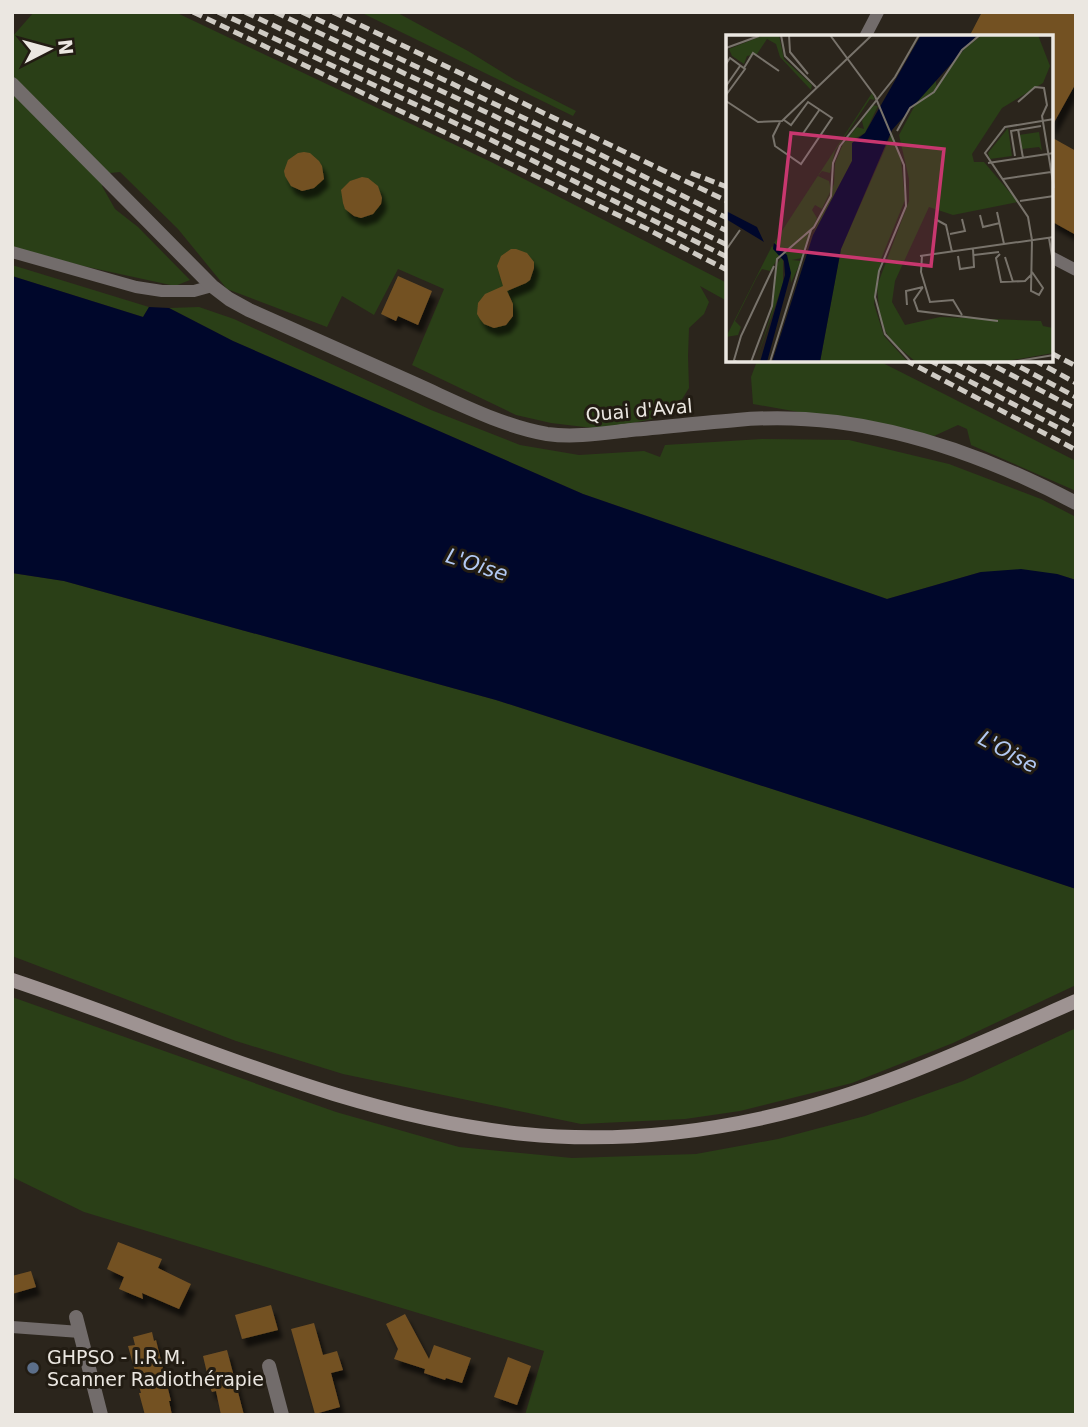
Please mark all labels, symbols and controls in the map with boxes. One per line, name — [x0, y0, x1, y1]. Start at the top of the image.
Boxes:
north arrow — [14, 14, 84, 84]
inset map — [726, 35, 1053, 362]
text: N — [54, 38, 78, 56]
street label: Quai d'Aval — [585, 394, 693, 426]
water label: L'Oise — [443, 544, 511, 586]
water label: L'Oise — [974, 726, 1042, 778]
place label: GHPSO - I.R.M. Scanner Radiothérapie — [47, 1346, 264, 1390]
marker: GHPSO - I.R.M. Scanner Radiothérapie — [25, 1360, 41, 1376]

